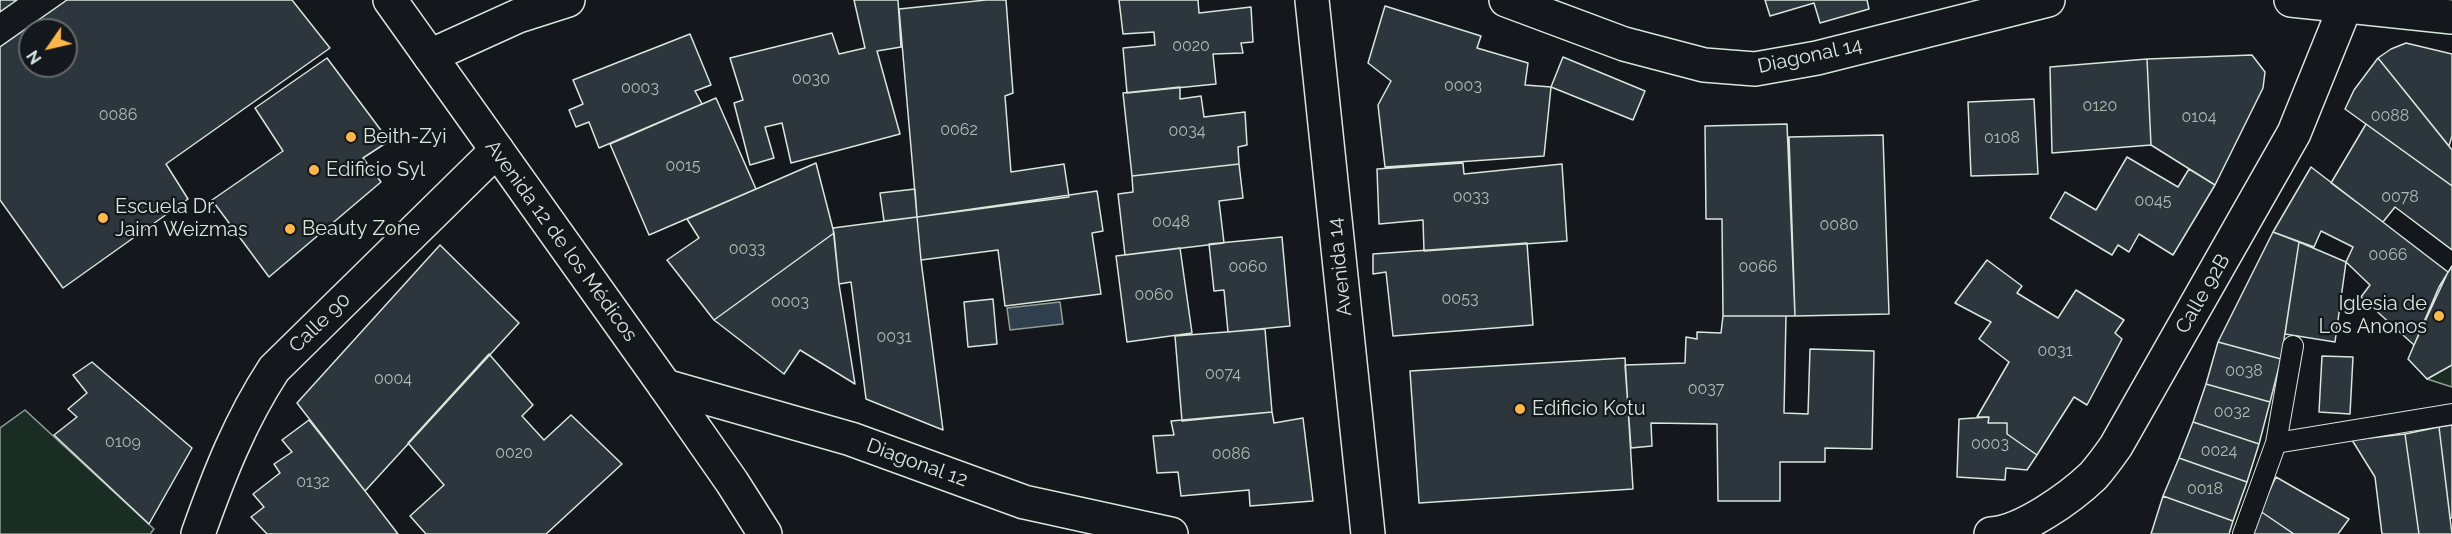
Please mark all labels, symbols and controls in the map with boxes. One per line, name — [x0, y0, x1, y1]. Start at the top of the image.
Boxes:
north arrow — [18, 18, 78, 78]
street label: Diagonal 14 — [1755, 33, 1865, 79]
house number: 0020 — [1172, 36, 1210, 56]
text: N — [23, 47, 46, 68]
house number: 0030 — [792, 69, 830, 89]
house number: 0003 — [1444, 76, 1482, 96]
house number: 0003 — [621, 78, 659, 98]
house number: 0120 — [2083, 96, 2117, 116]
house number: 0086 — [99, 105, 137, 125]
house number: 0088 — [2371, 106, 2409, 126]
house number: 0104 — [2181, 107, 2217, 127]
house number: 0062 — [940, 120, 978, 140]
house number: 0034 — [1169, 121, 1205, 141]
place label: Beith-Zyi — [363, 125, 447, 149]
house number: 0108 — [1984, 128, 2020, 148]
marker: Beith-Zyi — [344, 130, 358, 144]
street label: Avenida 12 de los Médicos — [480, 136, 642, 346]
house number: 0015 — [665, 156, 701, 176]
place label: Edificio Syl — [326, 158, 425, 182]
marker: Edificio Syl — [307, 163, 321, 177]
house number: 0033 — [1453, 187, 1489, 207]
house number: 0078 — [2381, 187, 2419, 207]
house number: 0045 — [2134, 191, 2172, 211]
place label: Escuela Dr. Jaim Weizmas — [115, 195, 248, 242]
marker: Escuela Dr. Jaim Weizmas — [96, 211, 110, 225]
house number: 0048 — [1152, 212, 1190, 232]
house number: 0080 — [1820, 215, 1858, 235]
place label: Beauty Zone — [302, 217, 420, 241]
street label: Avenida 14 — [1323, 217, 1357, 317]
marker: Beauty Zone — [283, 222, 297, 236]
house number: 0033 — [729, 239, 765, 259]
house number: 0066 — [2369, 245, 2407, 265]
street label: Calle 92B — [2171, 250, 2235, 338]
house number: 0060 — [1228, 257, 1268, 277]
house number: 0066 — [1739, 257, 1777, 277]
house number: 0060 — [1134, 285, 1174, 305]
street label: Calle 90 — [284, 288, 356, 358]
house number: 0053 — [1442, 289, 1478, 309]
house number: 0003 — [771, 292, 809, 312]
place label: Iglesia de Los Anonos — [2319, 292, 2427, 339]
marker: Iglesia de Los Anonos — [2432, 309, 2446, 323]
house number: 0031 — [877, 327, 911, 347]
house number: 0031 — [2038, 341, 2072, 361]
house number: 0038 — [2225, 361, 2263, 381]
house number: 0074 — [1205, 364, 1241, 384]
house number: 0004 — [374, 369, 412, 389]
house number: 0037 — [1688, 379, 1724, 399]
place label: Edificio Kotu — [1532, 397, 1646, 421]
marker: Edificio Kotu — [1513, 402, 1527, 416]
house number: 0032 — [2214, 402, 2250, 422]
house number: 0109 — [105, 432, 141, 452]
street label: Diagonal 12 — [863, 434, 971, 492]
house number: 0003 — [1971, 434, 2009, 454]
house number: 0024 — [2201, 441, 2237, 461]
house number: 0020 — [495, 443, 533, 463]
house number: 0086 — [1212, 444, 1250, 464]
house number: 0132 — [296, 472, 330, 492]
house number: 0018 — [2187, 479, 2223, 499]

